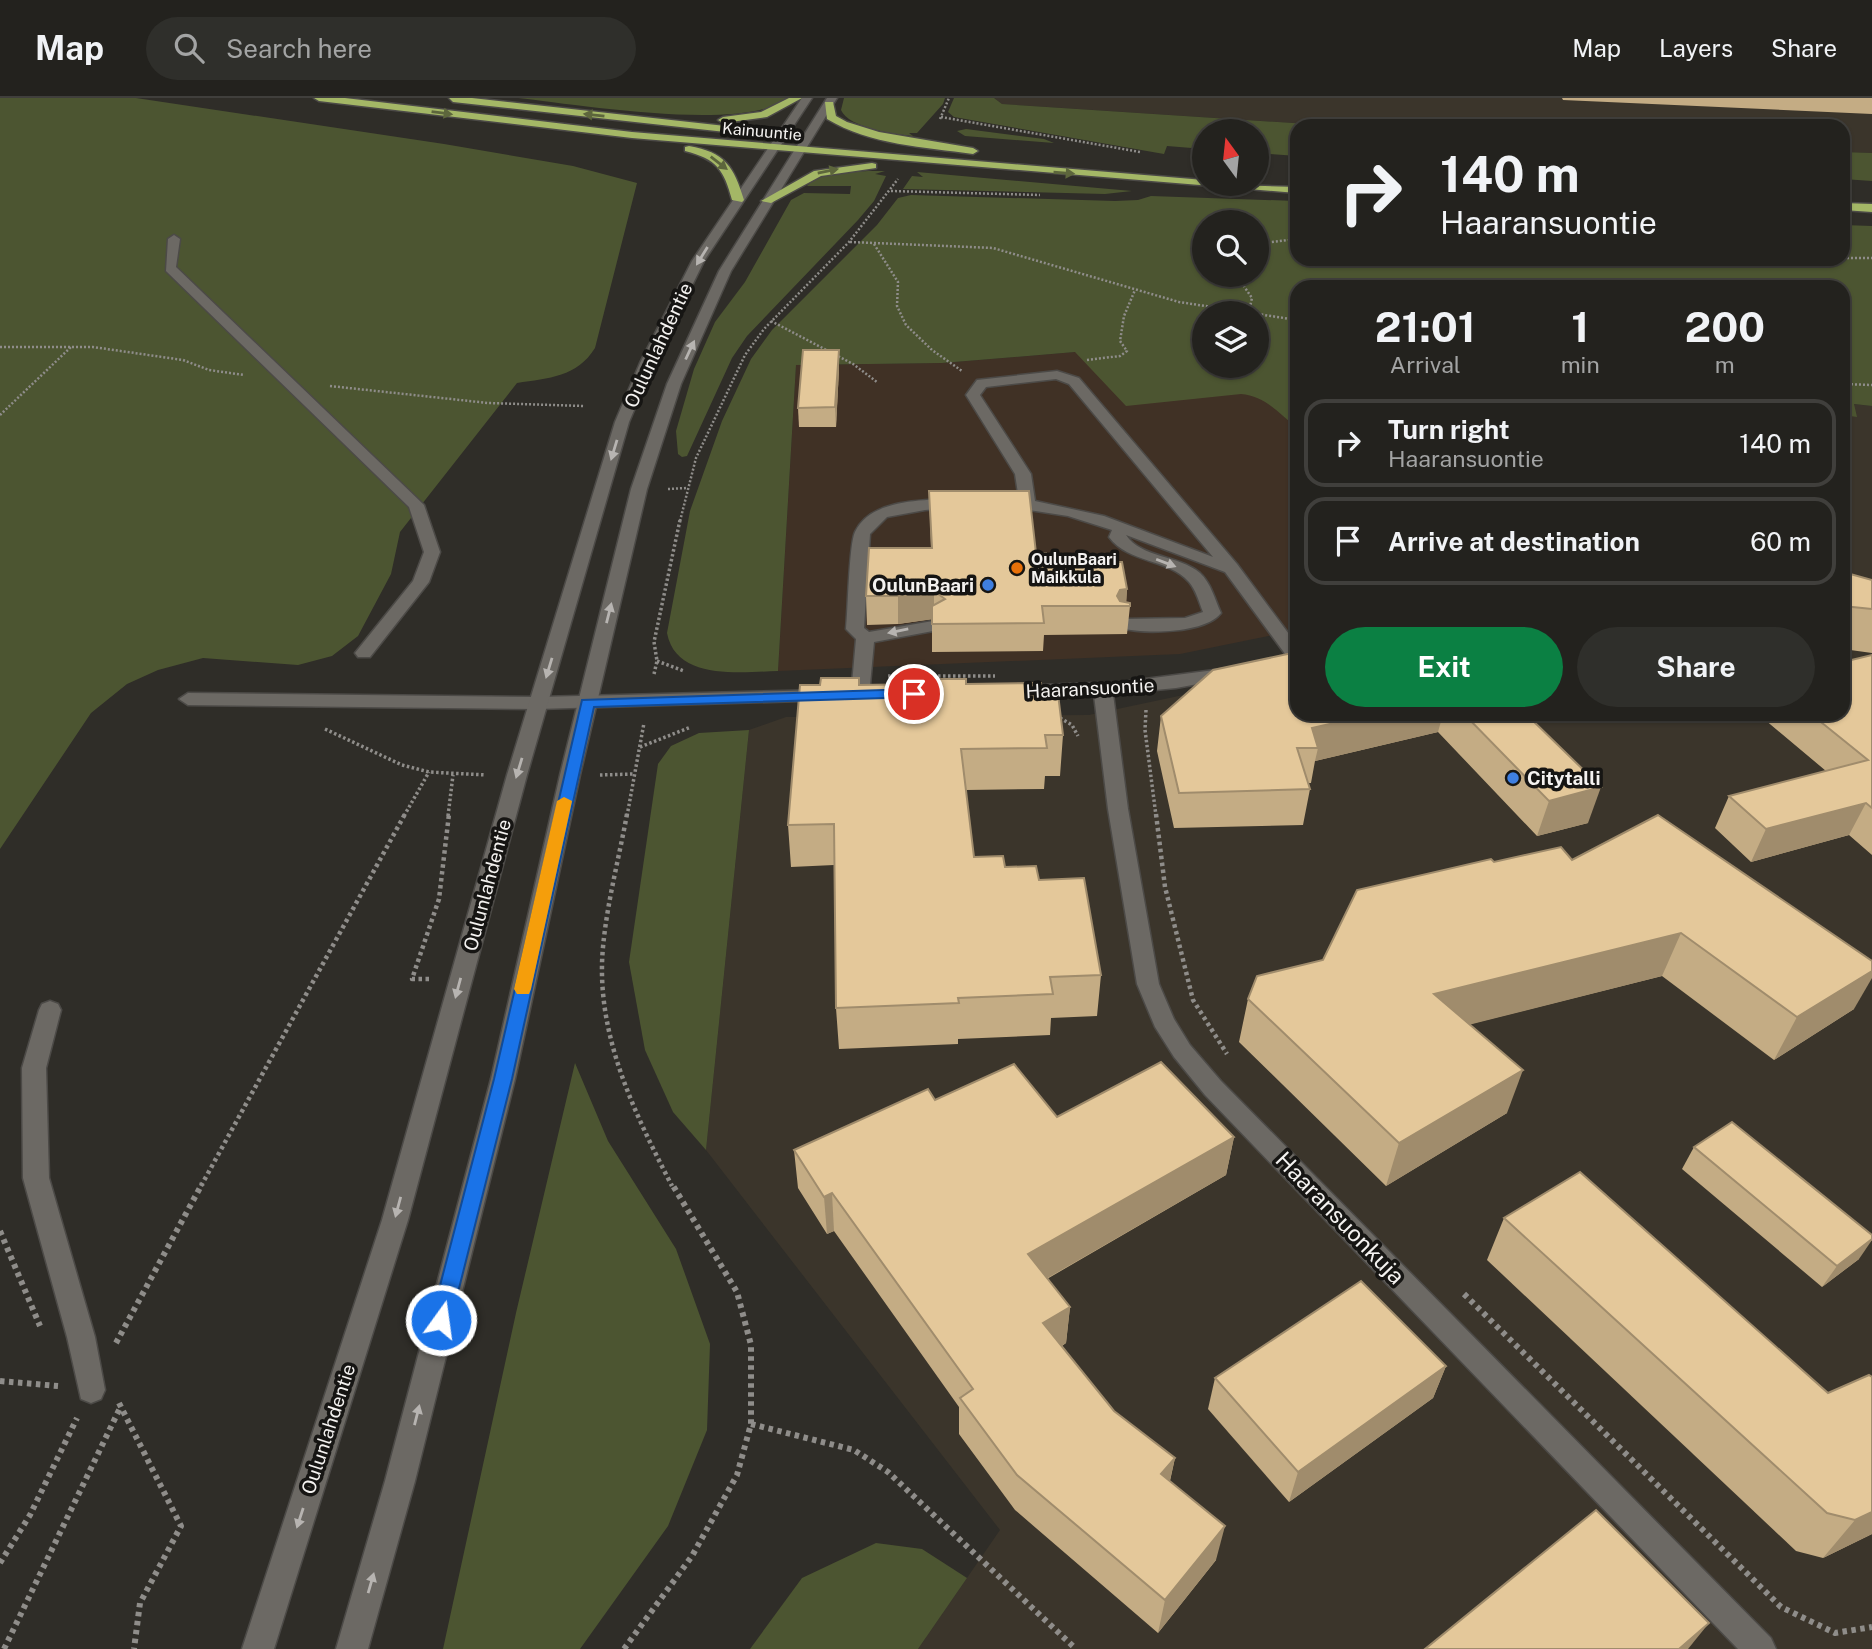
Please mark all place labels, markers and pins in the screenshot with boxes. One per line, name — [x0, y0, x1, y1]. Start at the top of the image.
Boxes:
place label: OulunBaari Maikkula — [1031, 550, 1117, 587]
marker: OulunBaari Maikkula — [1009, 560, 1025, 576]
place label: OulunBaari — [872, 574, 974, 596]
marker: OulunBaari — [980, 577, 996, 593]
pin — [884, 664, 944, 724]
place label: Citytalli — [1527, 767, 1601, 789]
marker: Citytalli — [1505, 770, 1521, 786]

